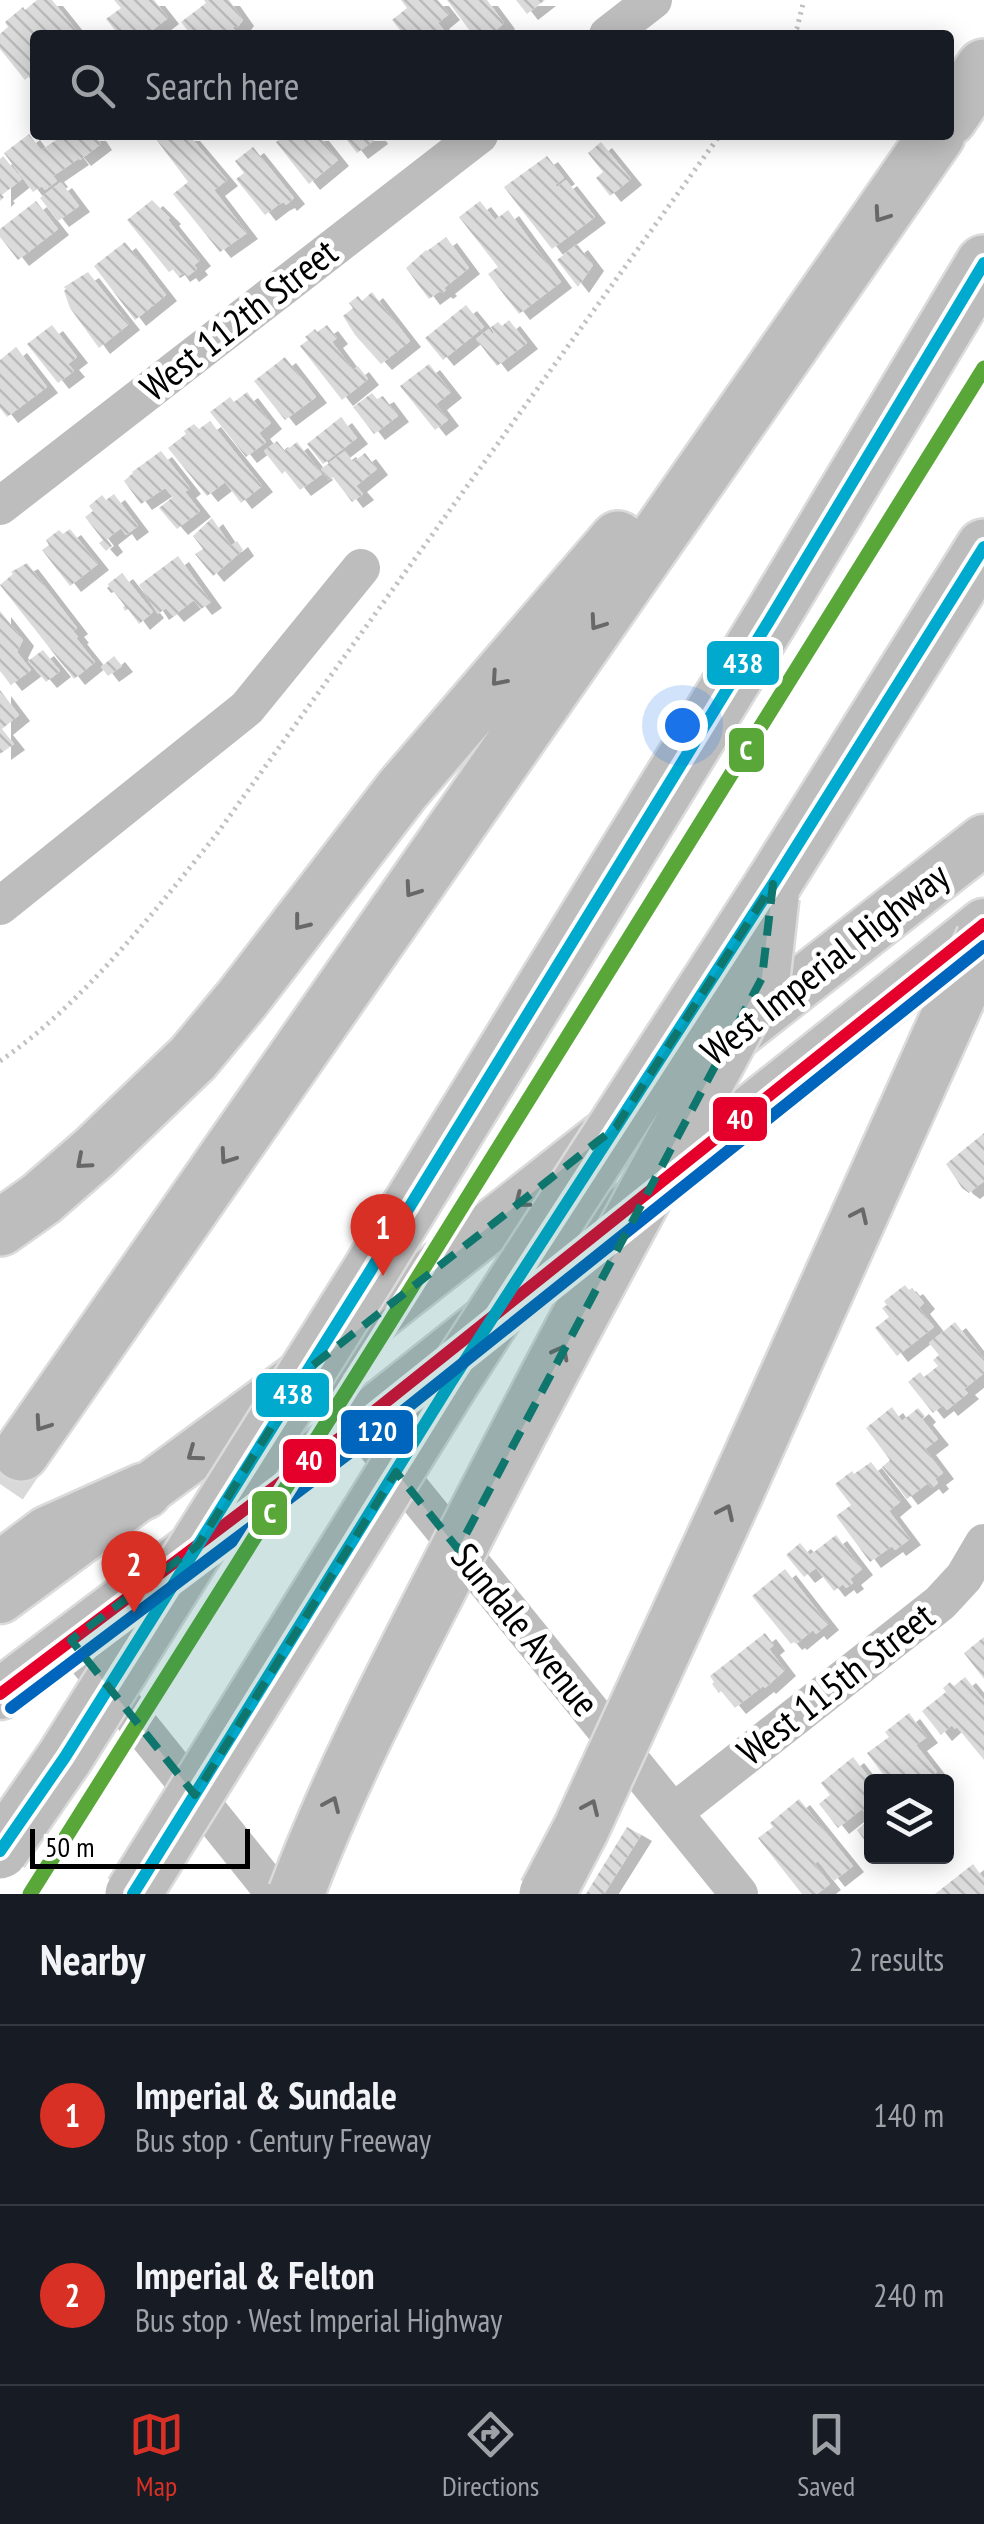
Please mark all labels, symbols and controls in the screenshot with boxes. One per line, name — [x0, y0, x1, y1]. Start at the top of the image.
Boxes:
search box — [30, 30, 954, 140]
icon: search — [65, 58, 120, 113]
text: Search here — [145, 61, 299, 110]
one-way arrow — [875, 204, 893, 222]
street label: West 112th Street — [130, 226, 347, 411]
one-way arrow — [591, 612, 609, 630]
line badge: 438 — [705, 639, 781, 687]
text: 438 — [723, 644, 763, 681]
one-way arrow — [492, 667, 510, 685]
your location — [657, 700, 708, 751]
line badge: C — [727, 726, 766, 774]
text: C — [740, 731, 753, 768]
street label: West Imperial Highway — [690, 850, 958, 1075]
one-way arrow — [406, 879, 424, 897]
one-way arrow — [296, 911, 313, 929]
line badge: 40 — [711, 1095, 769, 1143]
text: 40 — [727, 1100, 753, 1137]
one-way arrow — [221, 1146, 239, 1164]
one-way arrow — [76, 1151, 95, 1169]
one-way arrow — [514, 1190, 532, 1207]
pin: 1 — [350, 1194, 416, 1276]
one-way arrow — [847, 1207, 867, 1225]
one-way arrow — [549, 1344, 568, 1363]
line badge: 438 — [254, 1371, 331, 1419]
text: 438 — [273, 1375, 313, 1412]
line badge: 120 — [339, 1408, 415, 1456]
text: 120 — [357, 1412, 397, 1449]
one-way arrow — [36, 1413, 54, 1431]
line badge: 40 — [281, 1437, 338, 1485]
text: 40 — [296, 1441, 322, 1478]
one-way arrow — [187, 1443, 205, 1460]
line badge: C — [250, 1489, 289, 1537]
text: C — [264, 1494, 277, 1531]
one-way arrow — [714, 1504, 734, 1522]
pin: 2 — [102, 1530, 166, 1613]
street label: Sundale Avenue — [441, 1533, 611, 1726]
street label: West 115th Street — [727, 1590, 944, 1775]
map controls — [864, 1774, 954, 1864]
button: layers — [864, 1774, 954, 1864]
one-way arrow — [320, 1796, 340, 1814]
one-way arrow — [579, 1799, 599, 1817]
scale bar — [30, 1824, 250, 1868]
text: 50 m — [45, 1828, 94, 1865]
text: Nearby — [40, 1932, 145, 1987]
text: 2 results — [849, 1938, 944, 1980]
text: Imperial & Sundale — [135, 2070, 397, 2119]
text: 1 — [65, 2094, 80, 2136]
text: 140 m — [873, 2094, 944, 2136]
text: Bus stop · Century Freeway — [135, 2119, 431, 2161]
text: Imperial & Felton — [135, 2250, 375, 2299]
text: 2 — [65, 2274, 80, 2316]
text: 240 m — [873, 2274, 944, 2316]
text: Bus stop · West Imperial Highway — [135, 2299, 502, 2341]
tab: Map — [129, 2407, 184, 2504]
tab: Directions — [442, 2407, 539, 2504]
tab: Saved — [797, 2407, 855, 2504]

